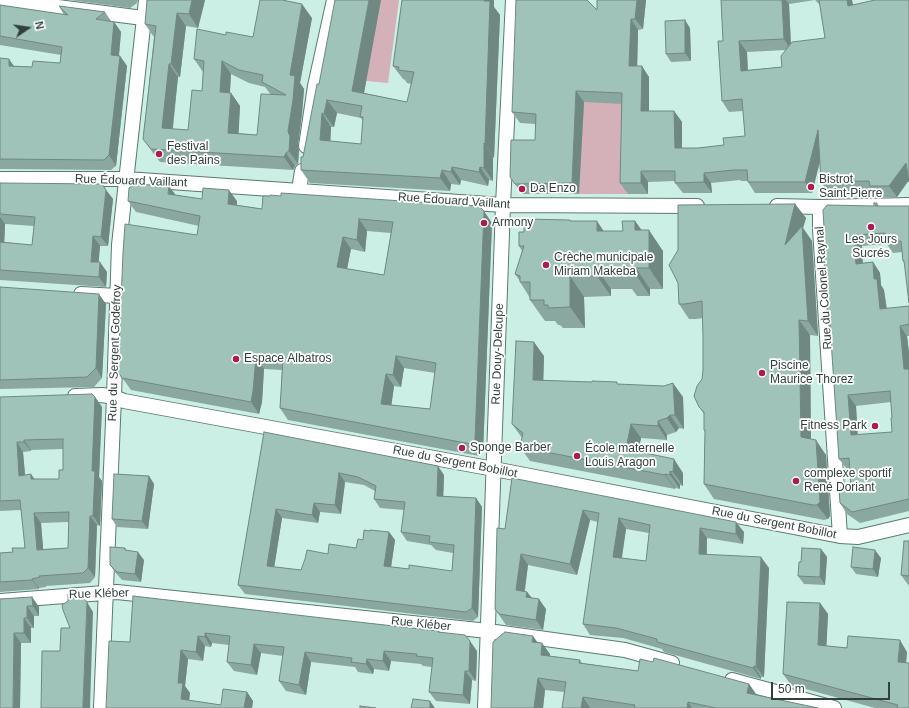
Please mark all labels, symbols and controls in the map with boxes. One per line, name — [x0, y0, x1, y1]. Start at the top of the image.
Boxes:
north arrow — [8, 8, 48, 48]
text: N — [33, 20, 46, 31]
place label: Festival des Pains — [167, 140, 220, 168]
marker: Festival des Pains — [154, 149, 164, 159]
street label: Rue Édouard Vaillant — [75, 172, 187, 190]
place label: Bistrot Saint-Pierre — [819, 173, 882, 201]
place label: Da Enzo — [530, 182, 576, 196]
marker: Bistrot Saint-Pierre — [806, 182, 816, 192]
marker: Da Enzo — [517, 184, 527, 194]
street label: Rue Édouard Vaillant — [397, 190, 511, 212]
place label: Armony — [492, 216, 533, 230]
marker: Armony — [479, 218, 489, 228]
marker: Les Jours Sucrés — [866, 222, 876, 232]
street label: Rue du Colonel Raynal — [813, 226, 835, 350]
place label: Les Jours Sucrés — [845, 233, 897, 261]
place label: Crèche municipale Miriam Makeba — [554, 251, 653, 279]
marker: Crèche municipale Miriam Makeba — [541, 260, 551, 270]
street label: Rue du Sergent Godefroy — [105, 284, 125, 422]
street label: Rue Douy-Delcupe — [489, 303, 507, 405]
place label: Espace Albatros — [244, 352, 331, 366]
marker: Espace Albatros — [231, 354, 241, 364]
place label: Piscine Maurice Thorez — [770, 359, 853, 387]
marker: Piscine Maurice Thorez — [757, 368, 767, 378]
place label: Fitness Park — [800, 419, 867, 433]
marker: Fitness Park — [870, 421, 880, 431]
place label: Sponge Barber — [470, 441, 551, 455]
place label: École maternelle Louis Aragon — [585, 442, 674, 470]
street label: Rue du Sergent Bobillot — [391, 443, 519, 481]
marker: Sponge Barber — [457, 443, 467, 453]
marker: École maternelle Louis Aragon — [572, 451, 582, 461]
place label: complexe sportif René Doriant — [804, 467, 891, 495]
marker: complexe sportif René Doriant — [791, 476, 801, 486]
street label: Rue du Sergent Bobillot — [710, 504, 838, 542]
street label: Rue Kléber — [69, 586, 129, 602]
street label: Rue Kléber — [390, 614, 452, 634]
scale bar — [773, 674, 892, 700]
text: 50 m — [778, 682, 805, 696]

